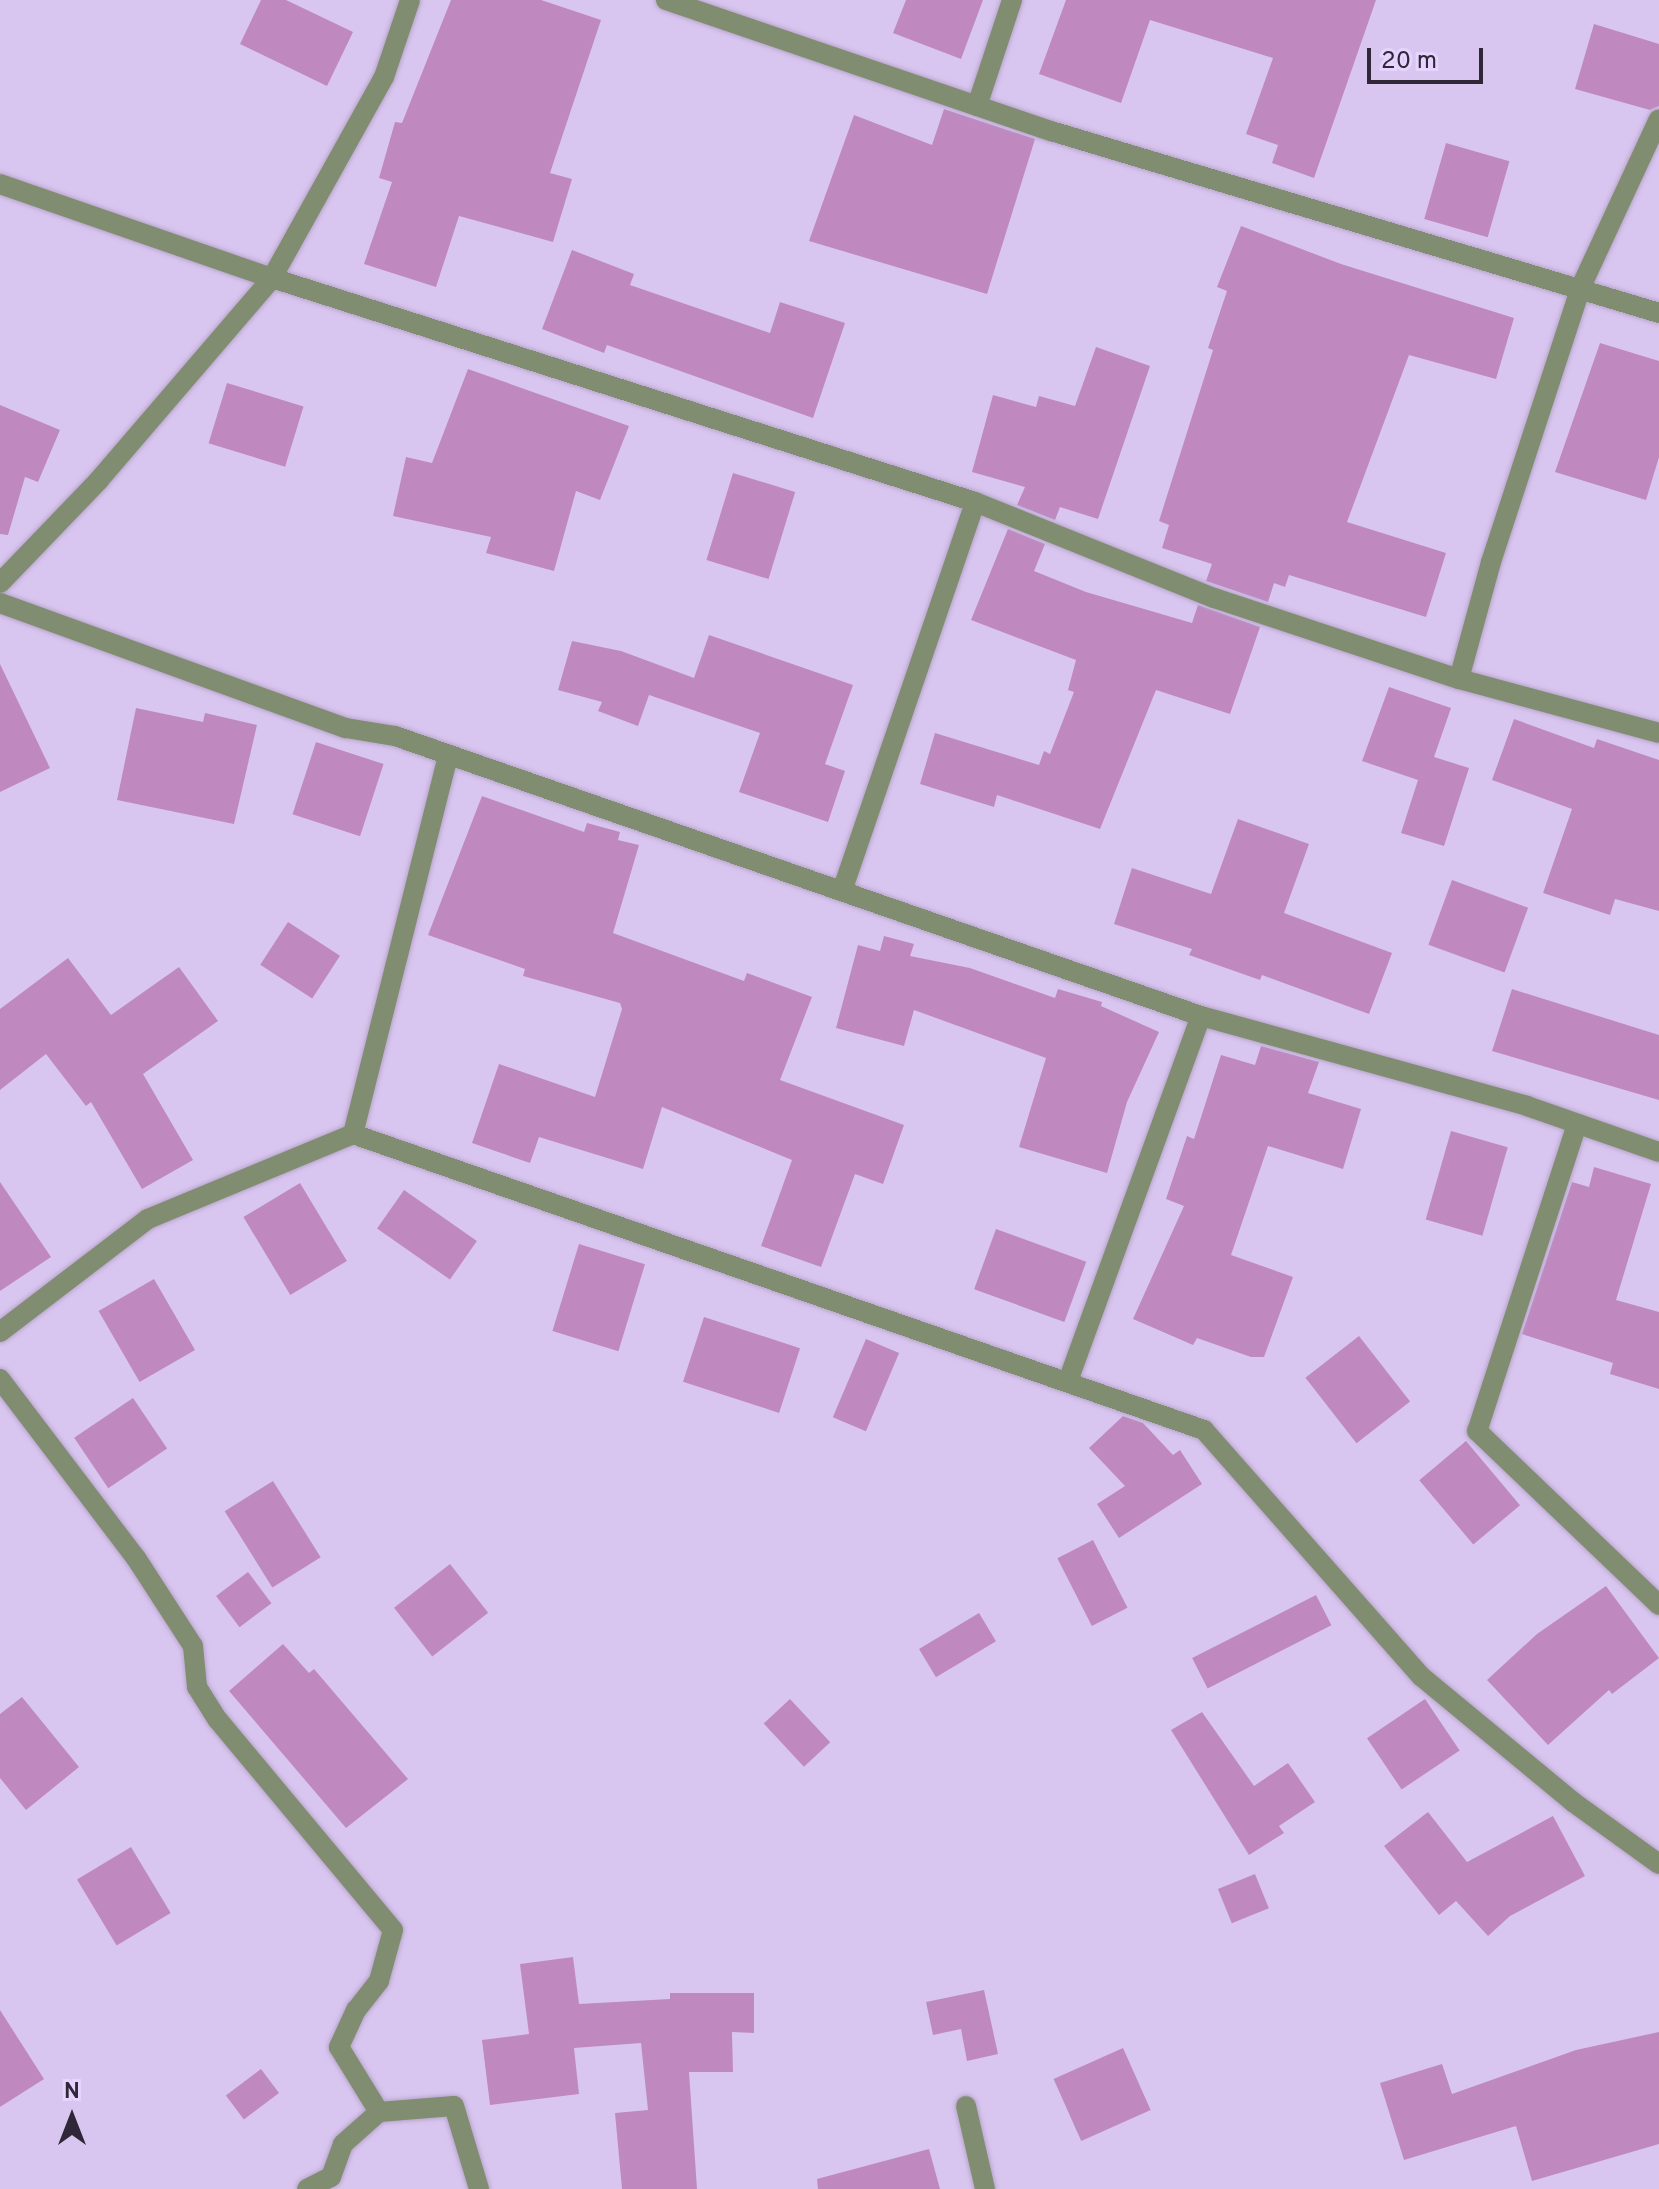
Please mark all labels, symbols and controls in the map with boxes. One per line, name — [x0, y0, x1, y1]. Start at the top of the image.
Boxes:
scale bar — [1371, 32, 1487, 82]
text: 20 m — [1381, 47, 1437, 77]
north arrow — [32, 2077, 112, 2157]
text: N — [64, 2079, 80, 2106]

